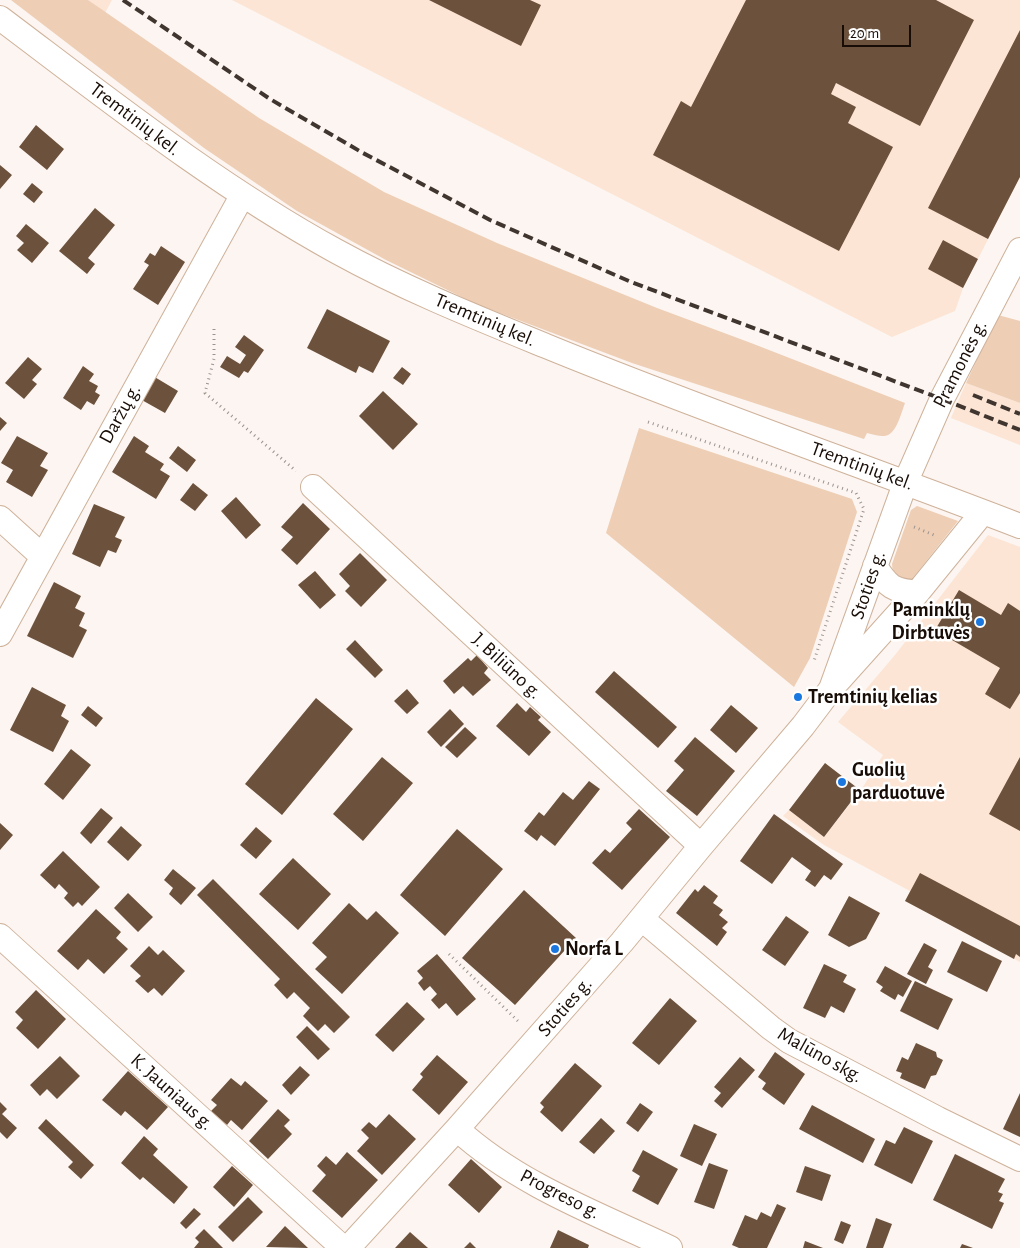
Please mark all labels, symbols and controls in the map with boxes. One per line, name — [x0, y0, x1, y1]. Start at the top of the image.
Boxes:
scale bar — [845, 15, 914, 47]
text: 20 m — [850, 26, 879, 41]
street label: Tremtinių kel. — [85, 77, 185, 161]
street label: Tremtinių kel. — [431, 288, 539, 352]
street label: Pramonės g. — [928, 316, 992, 412]
street label: Daržų g. — [94, 380, 146, 448]
street label: Tremtinių kel. — [807, 436, 917, 496]
street label: Stoties g. — [845, 548, 891, 622]
place label: Paminklų Dirbtuvės — [892, 598, 970, 645]
marker: Paminklų Dirbtuvės — [974, 616, 986, 628]
street label: J. Biliūno g. — [467, 628, 547, 704]
place label: Tremtinių kelias — [808, 685, 937, 709]
marker: Tremtinių kelias — [792, 691, 804, 703]
place label: Guolių parduotuvė — [852, 758, 945, 805]
marker: Guolių parduotuvė — [836, 776, 848, 788]
place label: Norfa L — [565, 937, 623, 961]
marker: Norfa L — [549, 943, 561, 955]
street label: Stoties g. — [533, 972, 597, 1042]
street label: Malūno skg. — [773, 1022, 867, 1088]
street label: K. Jauniaus g. — [126, 1048, 218, 1136]
street label: Progreso g. — [516, 1164, 604, 1224]

